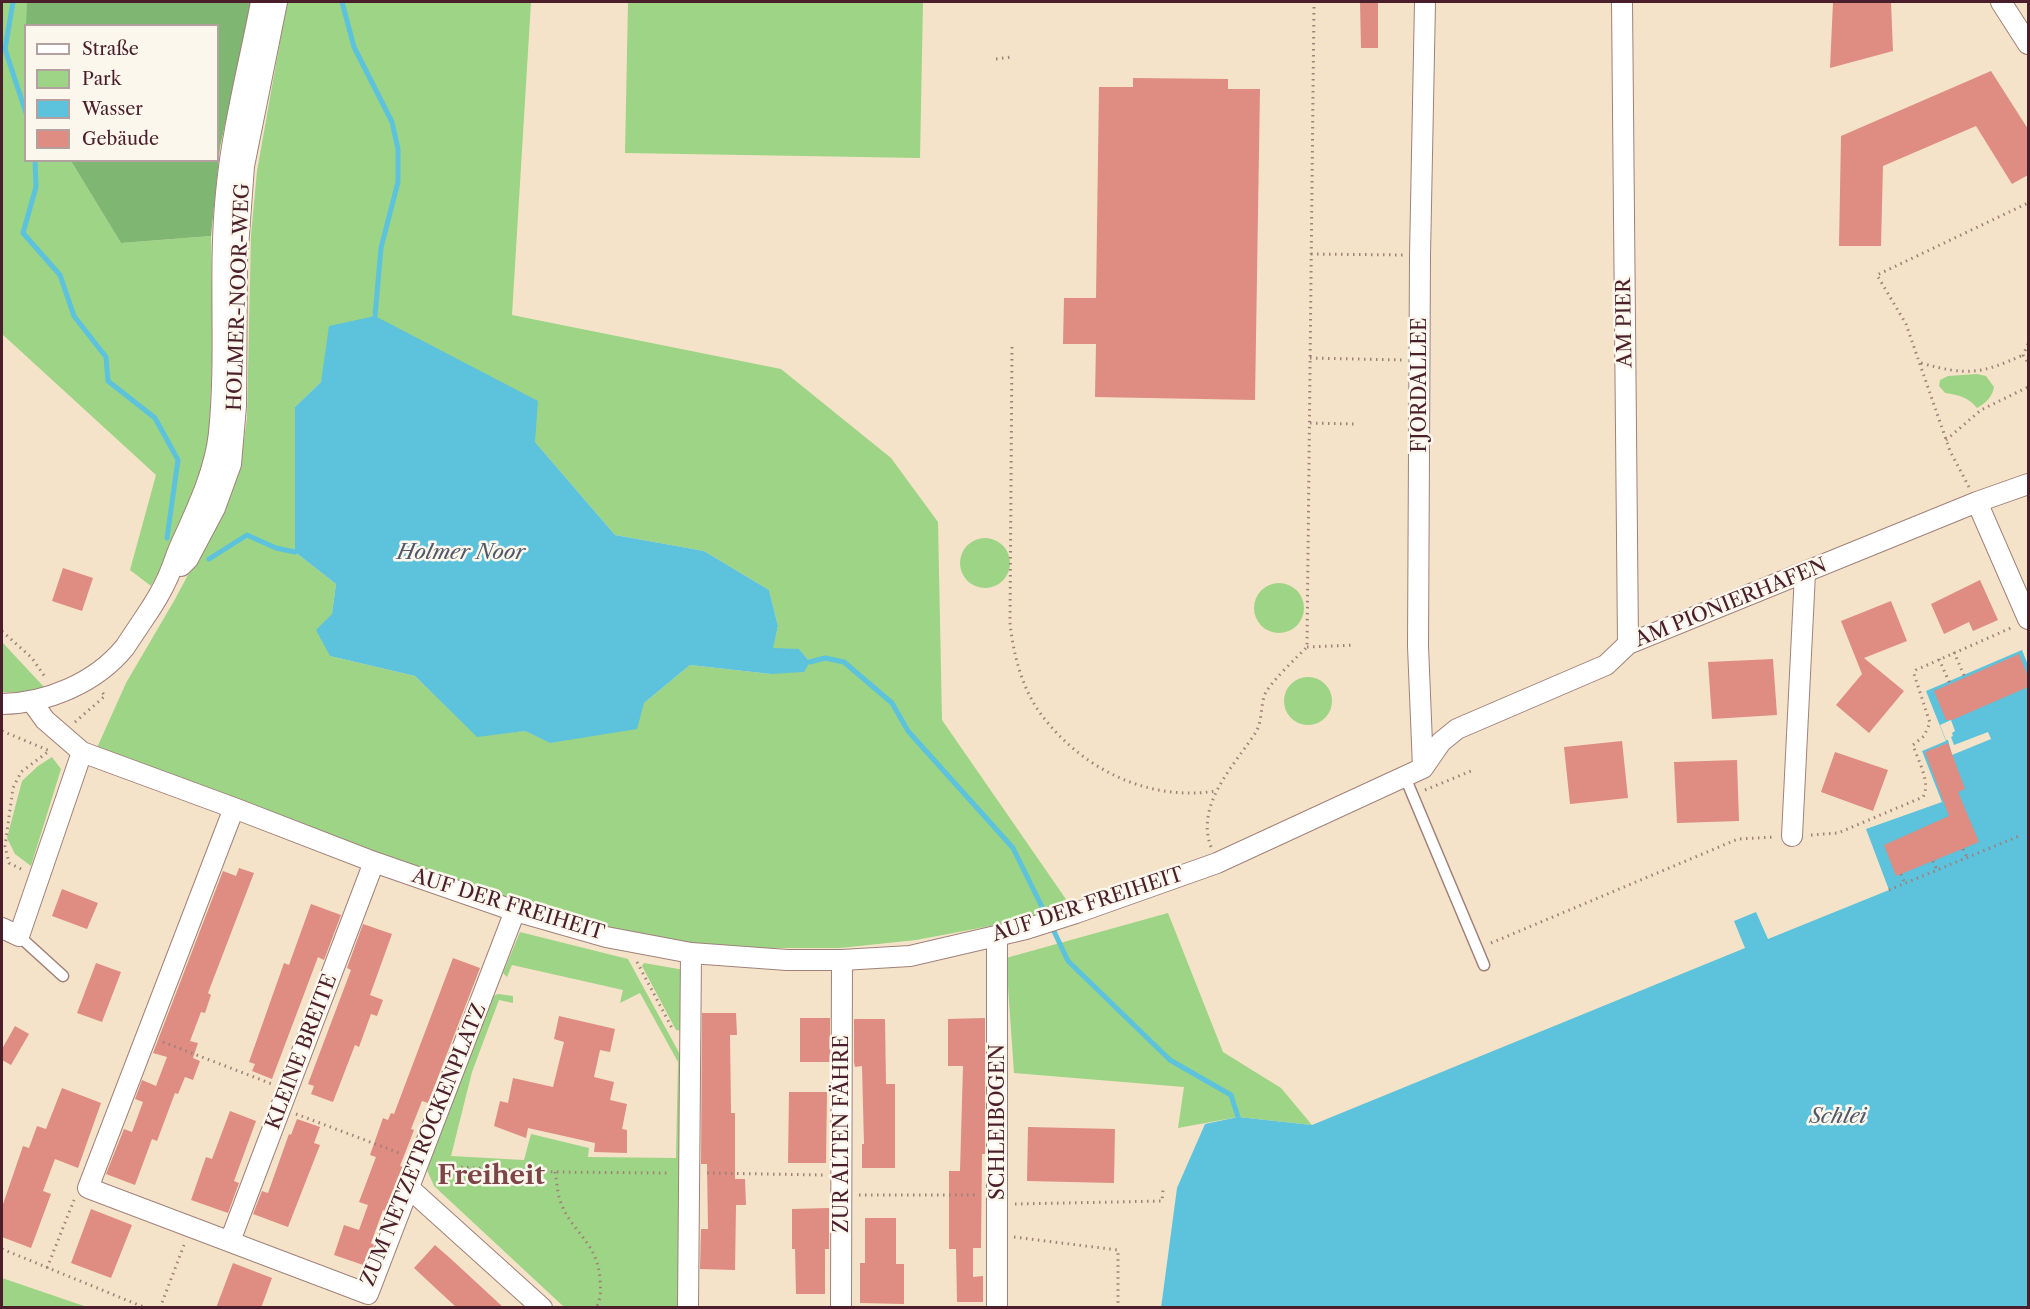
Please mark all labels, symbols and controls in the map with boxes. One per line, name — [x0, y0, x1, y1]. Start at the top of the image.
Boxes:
legend — [24, 24, 219, 162]
text: Straße — [82, 38, 139, 60]
text: Park — [82, 68, 121, 90]
text: Wasser — [82, 98, 143, 120]
text: Gebäude — [82, 128, 159, 150]
street label: HOLMER-NOOR-WEG — [223, 183, 255, 411]
street label: AM PIER — [1612, 278, 1638, 368]
street label: FJORDALLEE — [1408, 317, 1432, 453]
water label: Holmer Noor — [397, 540, 525, 566]
street label: AM PIONIERHAFEN — [1632, 554, 1830, 652]
street label: AUF DER FREIHEIT — [989, 863, 1187, 947]
street label: AUF DER FREIHEIT — [409, 864, 607, 946]
street label: KLEINE BREITE — [261, 971, 343, 1133]
street label: ZUM NETZETROCKENPLATZ — [356, 1000, 492, 1290]
street label: ZUR ALTEN FÄHRE — [830, 1035, 854, 1233]
street label: SCHLEIBOGEN — [986, 1044, 1010, 1200]
water label: Schlei — [1810, 1104, 1866, 1130]
district label: Freiheit — [437, 1160, 545, 1192]

